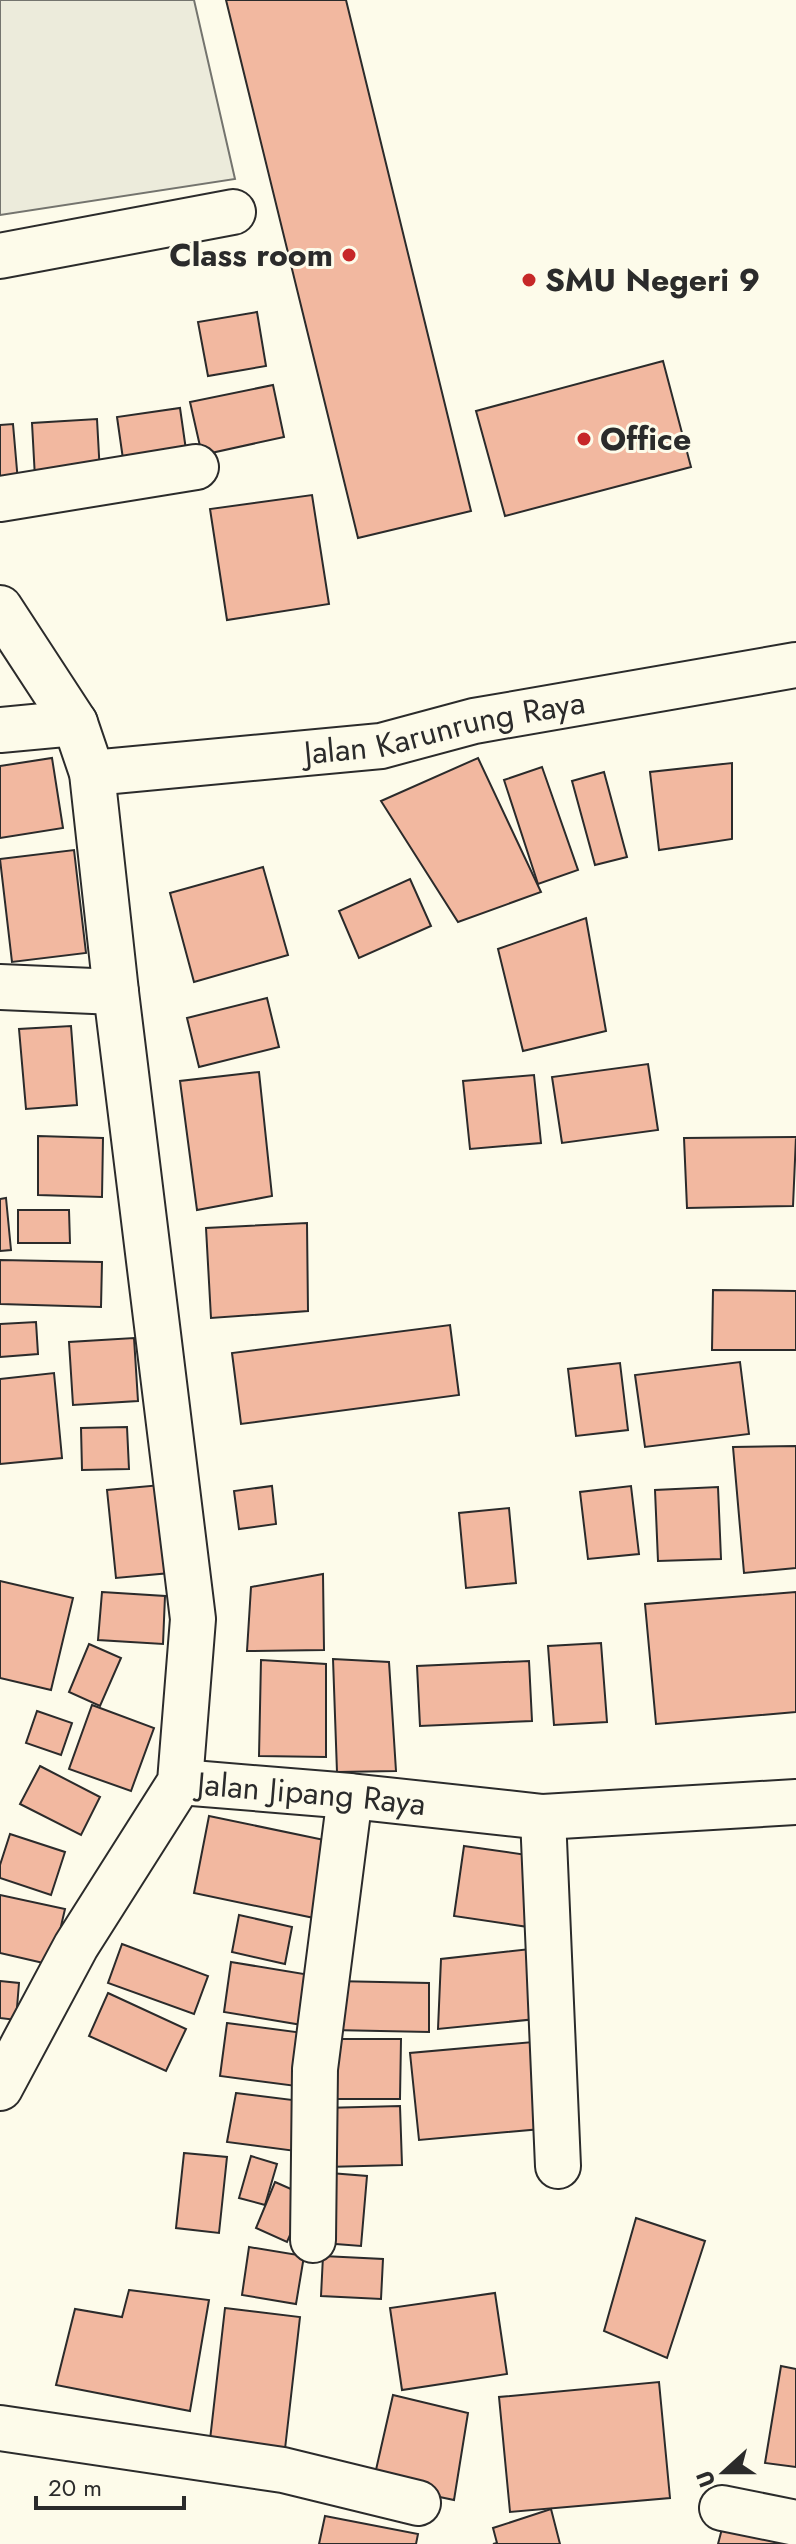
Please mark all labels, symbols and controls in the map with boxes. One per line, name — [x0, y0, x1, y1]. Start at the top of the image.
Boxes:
place label: Class room — [169, 232, 333, 278]
marker: Class room — [340, 246, 358, 264]
place label: SMU Negeri 9 — [545, 257, 760, 303]
marker: SMU Negeri 9 — [520, 271, 538, 289]
place label: Office — [600, 416, 691, 462]
marker: Office — [575, 430, 593, 448]
street label: Jalan Karunrung Raya — [298, 679, 588, 776]
street label: Jalan Jipang Raya — [191, 1760, 428, 1827]
north arrow — [684, 2432, 764, 2512]
scale bar — [36, 2460, 184, 2510]
text: U — [688, 2466, 723, 2492]
text: 20 m — [48, 2470, 102, 2505]

